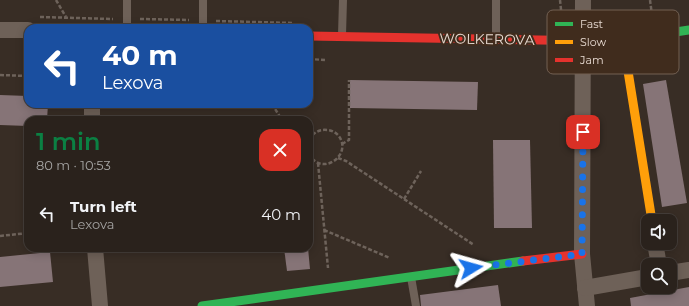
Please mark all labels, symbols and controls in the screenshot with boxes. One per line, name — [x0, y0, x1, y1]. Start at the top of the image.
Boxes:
legend — [547, 10, 679, 74]
text: Fast — [580, 17, 604, 31]
street label: WOLKEROVA — [439, 29, 536, 49]
text: Slow — [580, 35, 606, 49]
text: 40 m — [102, 38, 178, 72]
icon: left — [36, 40, 88, 92]
text: Jam — [579, 53, 604, 67]
text: Lexova — [102, 72, 163, 94]
pin — [566, 115, 600, 149]
icon: arrive — [572, 121, 594, 143]
text: 1 min — [36, 127, 100, 156]
button: close — [259, 129, 301, 171]
text: 80 m · 10:53 — [36, 157, 111, 173]
text: Turn left — [70, 197, 137, 216]
icon: left — [36, 203, 58, 225]
text: 40 m — [261, 205, 301, 224]
map controls — [641, 214, 677, 294]
button: sound — [641, 214, 677, 250]
text: Lexova — [70, 216, 114, 232]
position arrow — [450, 247, 492, 289]
button: search — [641, 258, 677, 294]

